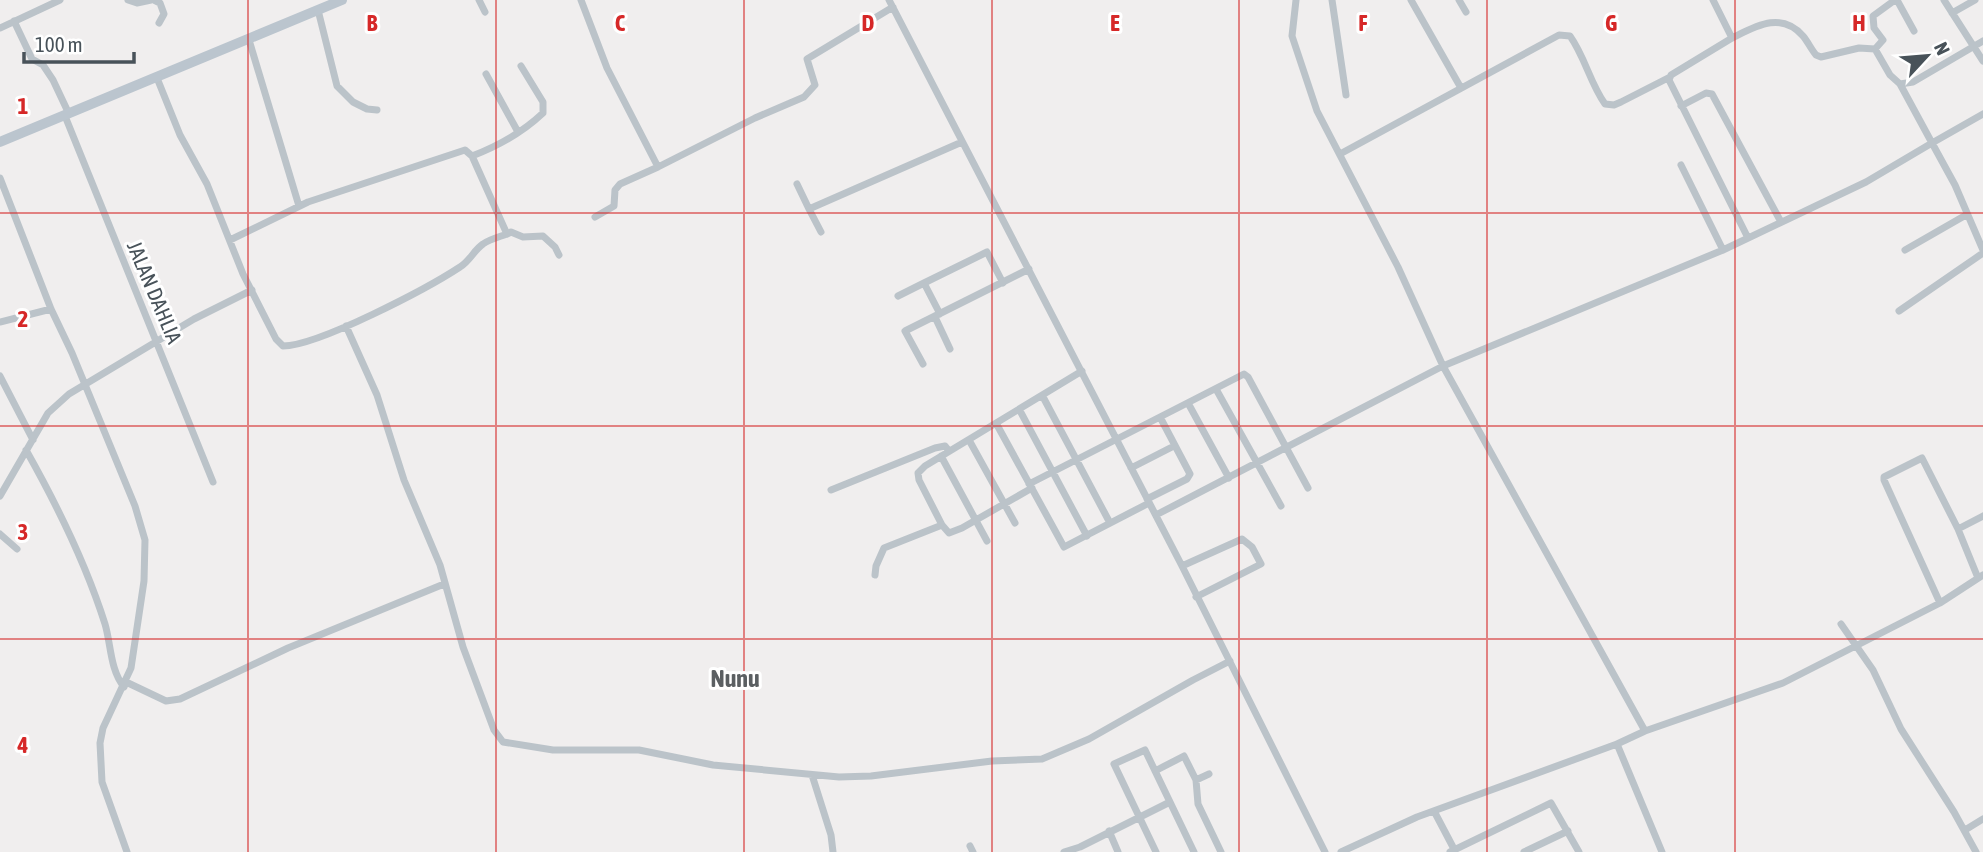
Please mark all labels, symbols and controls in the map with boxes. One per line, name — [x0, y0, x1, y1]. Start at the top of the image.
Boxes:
text: B — [367, 10, 378, 36]
text: C — [615, 10, 626, 36]
text: D — [862, 10, 875, 36]
text: E — [1110, 10, 1120, 36]
text: F — [1358, 10, 1368, 36]
text: G — [1605, 10, 1617, 36]
text: H — [1852, 10, 1866, 36]
scale bar — [24, 21, 135, 65]
north arrow — [1892, 21, 1962, 91]
text: 100 m — [35, 32, 83, 56]
text: N — [1930, 39, 1955, 58]
text: 1 — [18, 93, 29, 119]
street label: JALAN DAHLIA — [123, 237, 188, 347]
text: 2 — [18, 306, 28, 332]
text: 3 — [18, 519, 28, 545]
district label: Nunu — [711, 665, 759, 692]
text: 4 — [17, 732, 29, 758]

